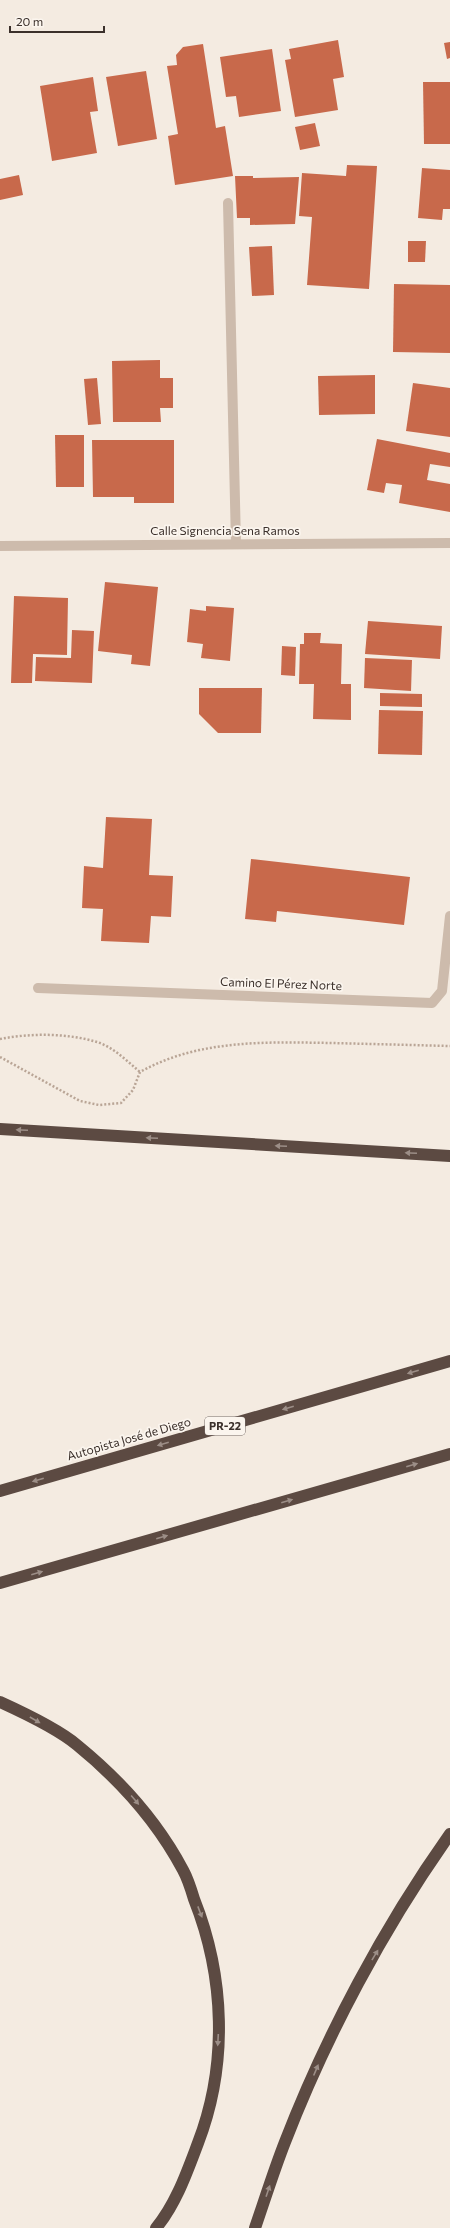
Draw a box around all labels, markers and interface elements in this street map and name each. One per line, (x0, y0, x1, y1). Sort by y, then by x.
scale bar (10, 8, 104, 34)
text: 20 m (16, 14, 43, 28)
street label: Calle Signencia Sena Ramos (150, 523, 300, 537)
street label: Camino El Pérez Norte (220, 974, 342, 992)
one-way arrow (16, 1127, 28, 1134)
one-way arrow (146, 1134, 158, 1141)
one-way arrow (275, 1142, 287, 1149)
one-way arrow (405, 1150, 417, 1157)
one-way arrow (406, 1369, 418, 1375)
one-way arrow (281, 1405, 293, 1411)
street label: Autopista José de Diego (65, 1414, 192, 1463)
road number: PR-22 (205, 1417, 245, 1435)
one-way arrow (156, 1441, 168, 1447)
one-way arrow (407, 1462, 419, 1468)
one-way arrow (32, 1477, 44, 1483)
one-way arrow (282, 1498, 294, 1504)
one-way arrow (157, 1534, 169, 1540)
one-way arrow (32, 1570, 44, 1576)
one-way arrow (29, 1716, 41, 1723)
one-way arrow (131, 1795, 140, 1806)
one-way arrow (197, 1907, 203, 1919)
one-way arrow (371, 1949, 378, 1961)
one-way arrow (215, 2034, 222, 2046)
one-way arrow (313, 2064, 319, 2076)
one-way arrow (265, 2185, 271, 2197)

